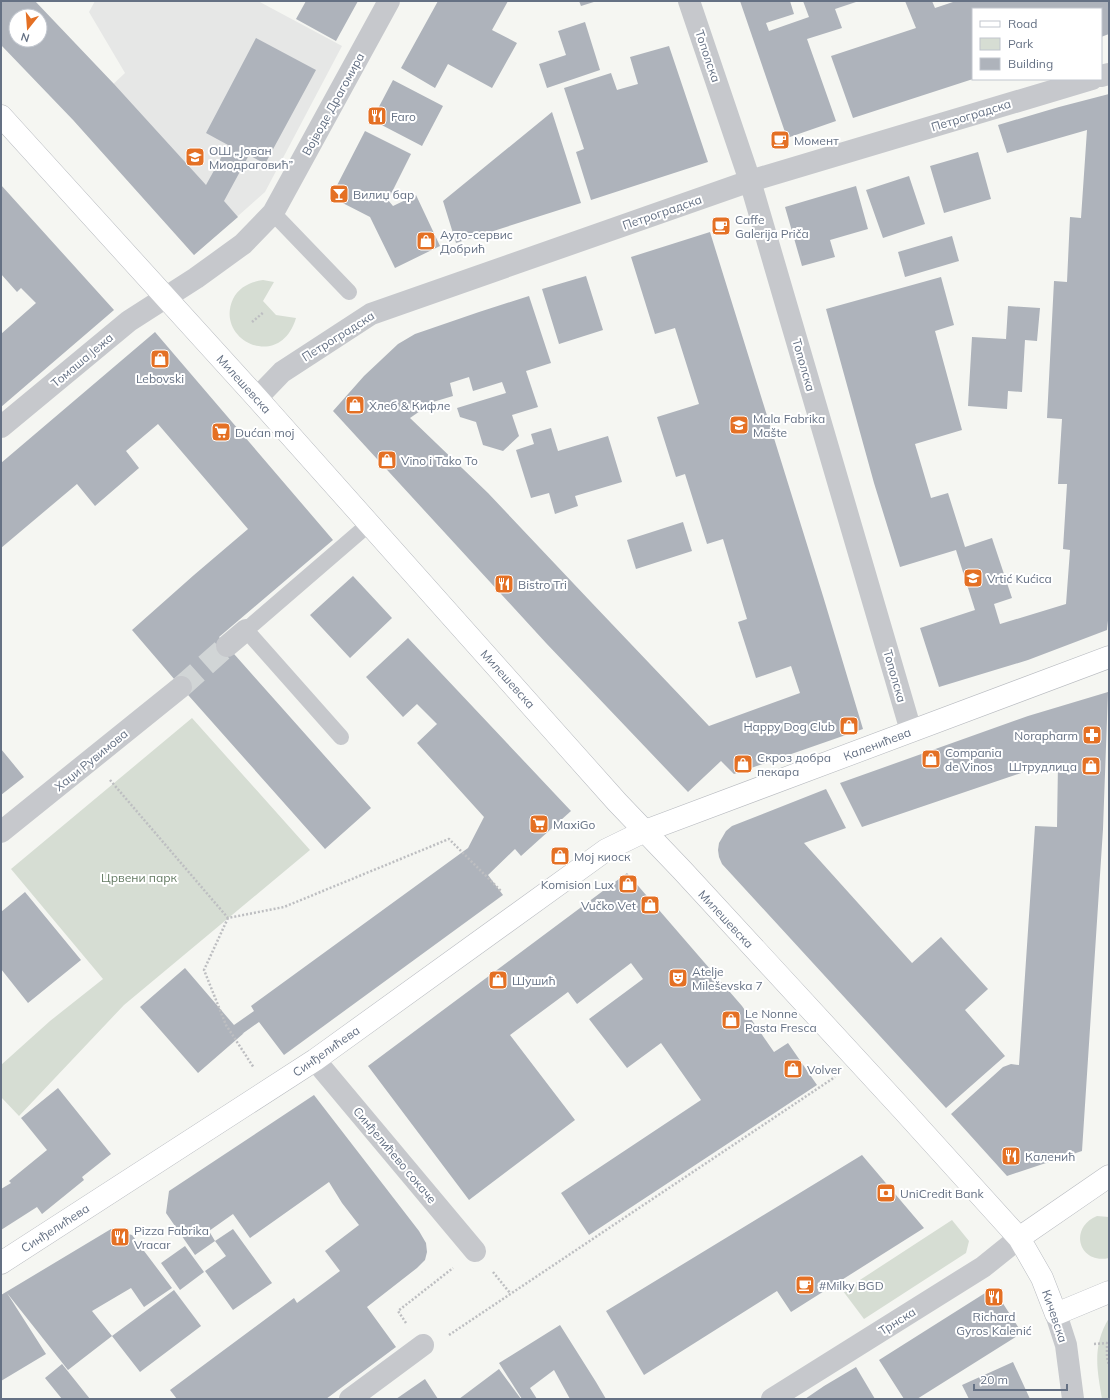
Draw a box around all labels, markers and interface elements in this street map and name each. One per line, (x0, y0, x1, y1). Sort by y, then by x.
north arrow (8, 8, 48, 48)
legend (972, 8, 1102, 80)
text: Road (1008, 16, 1037, 31)
street label: Тополска (692, 28, 724, 84)
text: N (19, 30, 31, 45)
text: Park (1008, 36, 1034, 51)
street label: Војводе Драгомира (298, 50, 368, 158)
text: Building (1008, 56, 1053, 71)
street label: Петроградска (929, 96, 1013, 134)
restaurant icon: Faro (366, 105, 388, 127)
place label: Faro (391, 109, 416, 124)
cafe icon: Момент (769, 129, 791, 151)
place label: Момент (794, 133, 839, 148)
place label: ОШ „Јован Миодраговић” (209, 143, 293, 172)
school or university icon: ОШ „Јован Миодраговић” (184, 146, 206, 168)
bar icon: Вилиџ бар (328, 183, 350, 205)
place label: Вилиџ бар (353, 187, 414, 202)
street label: Петроградска (620, 191, 704, 233)
place label: Caffe Galerija Priča (735, 212, 809, 241)
cafe icon: Caffe Galerija Priča (710, 215, 732, 237)
place label: Ауто-сервис Добрић (440, 227, 513, 256)
shop icon: Ауто-сервис Добрић (415, 230, 437, 252)
street label: Петроградска (299, 308, 377, 364)
street label: Томаша Јежа (48, 330, 116, 390)
street label: Тополска (789, 337, 819, 393)
shop icon: Lebovski (149, 348, 171, 370)
street label: Милешевска (214, 351, 274, 417)
place label: Lebovski (136, 371, 184, 386)
shop icon: Хлеб & Кифле (344, 394, 366, 416)
place label: Хлеб & Кифле (369, 398, 451, 413)
place label: Mala Fabrika Mašte (753, 411, 825, 440)
school or university icon: Mala Fabrika Mašte (728, 414, 750, 436)
supermarket icon: Dućan moj (210, 421, 232, 443)
place label: Dućan moj (235, 425, 295, 440)
shop icon: Vino i Tako To (376, 449, 398, 471)
place label: Vino i Tako To (401, 453, 478, 468)
school or university icon: Vrtić Kućica (962, 567, 984, 589)
place label: Vrtić Kućica (987, 571, 1052, 586)
restaurant icon: Bistro Tri (493, 573, 515, 595)
place label: Bistro Tri (518, 577, 567, 592)
street label: Милешевска (478, 646, 538, 712)
street label: Тополска (880, 648, 910, 704)
shop icon: Happy Dog Club (838, 715, 860, 737)
place label: Happy Dog Club (743, 719, 835, 734)
street label: Каленићева (841, 724, 913, 764)
pharmacy icon: Norapharm (1081, 724, 1103, 746)
street label: Хаџи Рувимова (51, 726, 131, 794)
place label: Norapharm (1014, 728, 1078, 743)
place label: Compania de Vinos (945, 745, 1002, 774)
shop icon: Compania de Vinos (920, 748, 942, 770)
place label: Скроз добра пекара (757, 750, 831, 779)
shop icon: Скроз добра пекара (732, 753, 754, 775)
shop icon: Штрудлица (1080, 755, 1102, 777)
place label: Штрудлица (1009, 759, 1077, 774)
supermarket icon: MaxiGo (528, 813, 550, 835)
place label: MaxiGo (553, 817, 596, 832)
shop icon: Мој киоск (549, 845, 571, 867)
place label: Мој киоск (574, 849, 631, 864)
park label: Црвени парк (101, 870, 178, 885)
shop icon: Komision Lux (617, 873, 639, 895)
place label: Komision Lux (541, 877, 615, 892)
street label: Милешевска (695, 887, 757, 951)
shop icon: Vučko Vet (639, 894, 661, 916)
place label: Vučko Vet (581, 898, 636, 913)
place label: Atelje Mileševska 7 (692, 964, 763, 993)
theatre icon: Atelje Mileševska 7 (667, 967, 689, 989)
shop icon: Шушић (487, 969, 509, 991)
place label: Шушић (512, 973, 556, 988)
place label: Le Nonne Pasta Fresca (745, 1006, 817, 1035)
shop icon: Le Nonne Pasta Fresca (720, 1009, 742, 1031)
street label: Синђелићева (290, 1022, 362, 1080)
shop icon: Volver (782, 1058, 804, 1080)
place label: Volver (807, 1062, 842, 1077)
street label: Синђелићево сокаче (350, 1104, 440, 1207)
restaurant icon: Каленић (1000, 1145, 1022, 1167)
place label: Каленић (1025, 1149, 1075, 1164)
bank icon: UniCredit Bank (875, 1182, 897, 1204)
place label: UniCredit Bank (900, 1186, 984, 1201)
street label: Синђелићева (18, 1200, 92, 1256)
place label: Pizza Fabrika Vracar (134, 1223, 209, 1252)
restaurant icon: Pizza Fabrika Vracar (109, 1226, 131, 1248)
cafe icon: #Milky BGD (794, 1274, 816, 1296)
place label: #Milky BGD (819, 1278, 884, 1293)
restaurant icon: Richard Gyros Kalenić (983, 1286, 1005, 1308)
street label: Кичевска (1039, 1288, 1071, 1344)
street label: Трнска (876, 1304, 918, 1338)
place label: Richard Gyros Kalenić (956, 1309, 1032, 1338)
scale bar (974, 1366, 1067, 1392)
text: 20 m (980, 1372, 1008, 1387)

